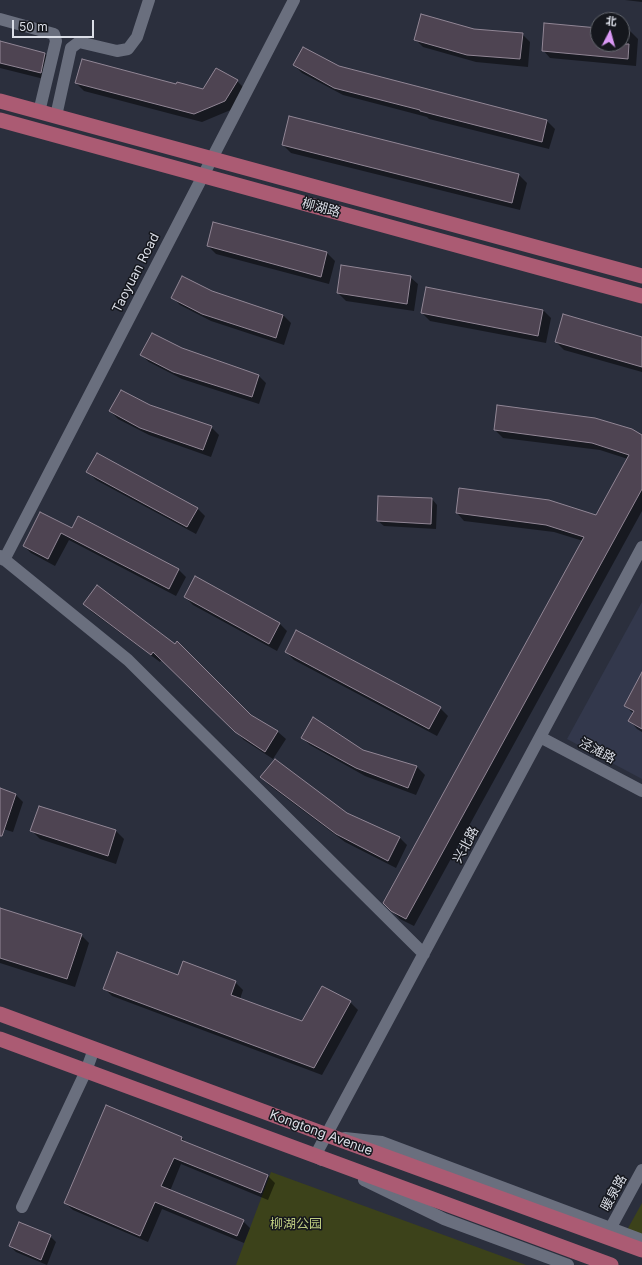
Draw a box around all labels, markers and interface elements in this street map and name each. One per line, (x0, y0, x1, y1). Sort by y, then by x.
scale bar (14, 12, 96, 38)
north arrow (590, 12, 630, 52)
text: 北 (605, 14, 617, 29)
text: 50 m (19, 19, 48, 34)
street label: 柳湖路 (300, 195, 342, 221)
street label: Taoyuan Road (109, 231, 163, 315)
street label: 泾滩路 (576, 735, 618, 767)
street label: 兴北路 (450, 824, 482, 866)
street label: Kongtong Avenue (267, 1107, 375, 1159)
street label: 暖泉路 (598, 1172, 630, 1214)
park label: 柳湖公园 (270, 1216, 322, 1232)

